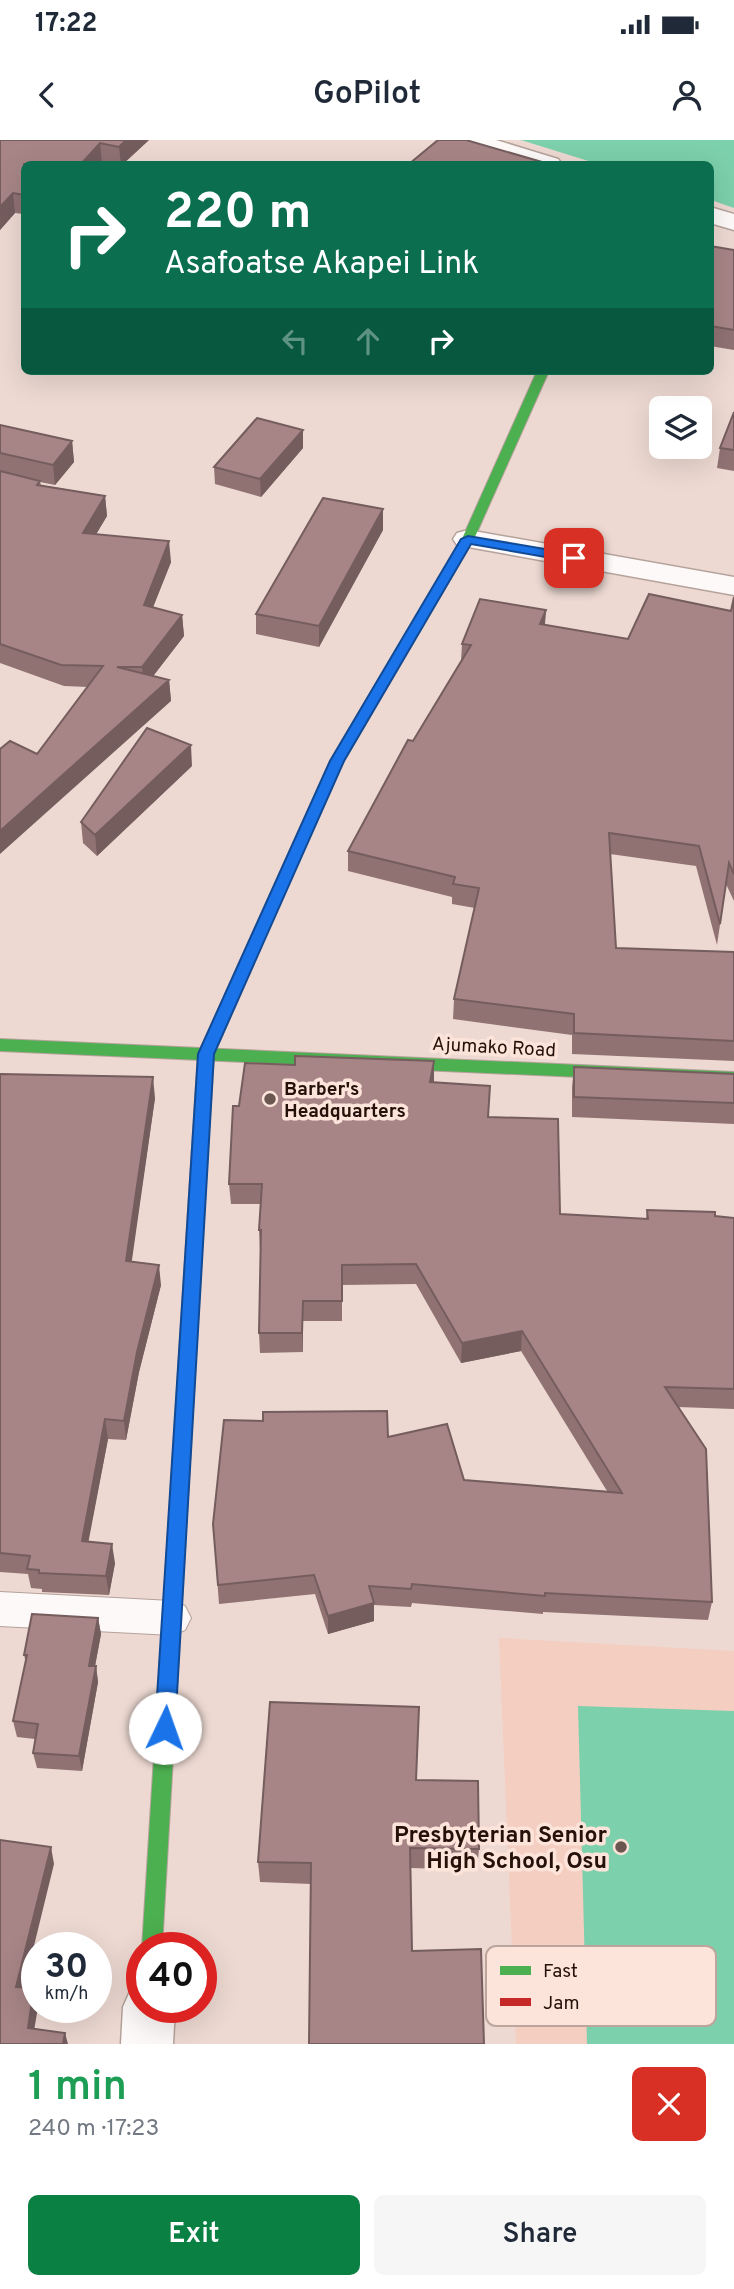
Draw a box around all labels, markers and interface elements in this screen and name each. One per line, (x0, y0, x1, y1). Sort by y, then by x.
text: 17:22 (35, 8, 97, 41)
text: GoPilot (313, 75, 421, 115)
icon: back (28, 76, 66, 114)
icon: person (668, 76, 706, 114)
text: 220 m (164, 184, 311, 246)
icon: right (49, 189, 140, 280)
text: Asafoatse Akapei Link (164, 245, 479, 285)
icon: left (276, 322, 314, 360)
icon: ahead (349, 322, 387, 360)
icon: right (422, 322, 460, 360)
map controls (649, 396, 712, 459)
button: layers (649, 396, 712, 459)
pin (544, 528, 604, 588)
icon: arrive (555, 539, 593, 577)
street label: Ajumako Road (431, 1033, 557, 1063)
place label: Barber's Headquarters (284, 1078, 406, 1124)
marker: Barber's Headquarters (262, 1091, 278, 1107)
position arrow (128, 1691, 202, 1765)
place label: Presbyterian Senior High School, Osu (394, 1822, 607, 1877)
marker: Presbyterian Senior High School, Osu (613, 1839, 629, 1855)
speed limit sign: 40 (126, 1932, 217, 2023)
text: 30 (45, 1946, 88, 1990)
legend (486, 1946, 716, 2026)
text: Fast (543, 1960, 578, 1984)
text: km/h (45, 1983, 88, 2006)
text: Jam (543, 1992, 580, 2016)
text: 1 min (28, 2062, 127, 2115)
button: close (632, 2067, 706, 2141)
text: 240 m · 17:23 (28, 2115, 159, 2144)
button: Exit (28, 2195, 360, 2275)
button: Share (374, 2195, 706, 2275)

